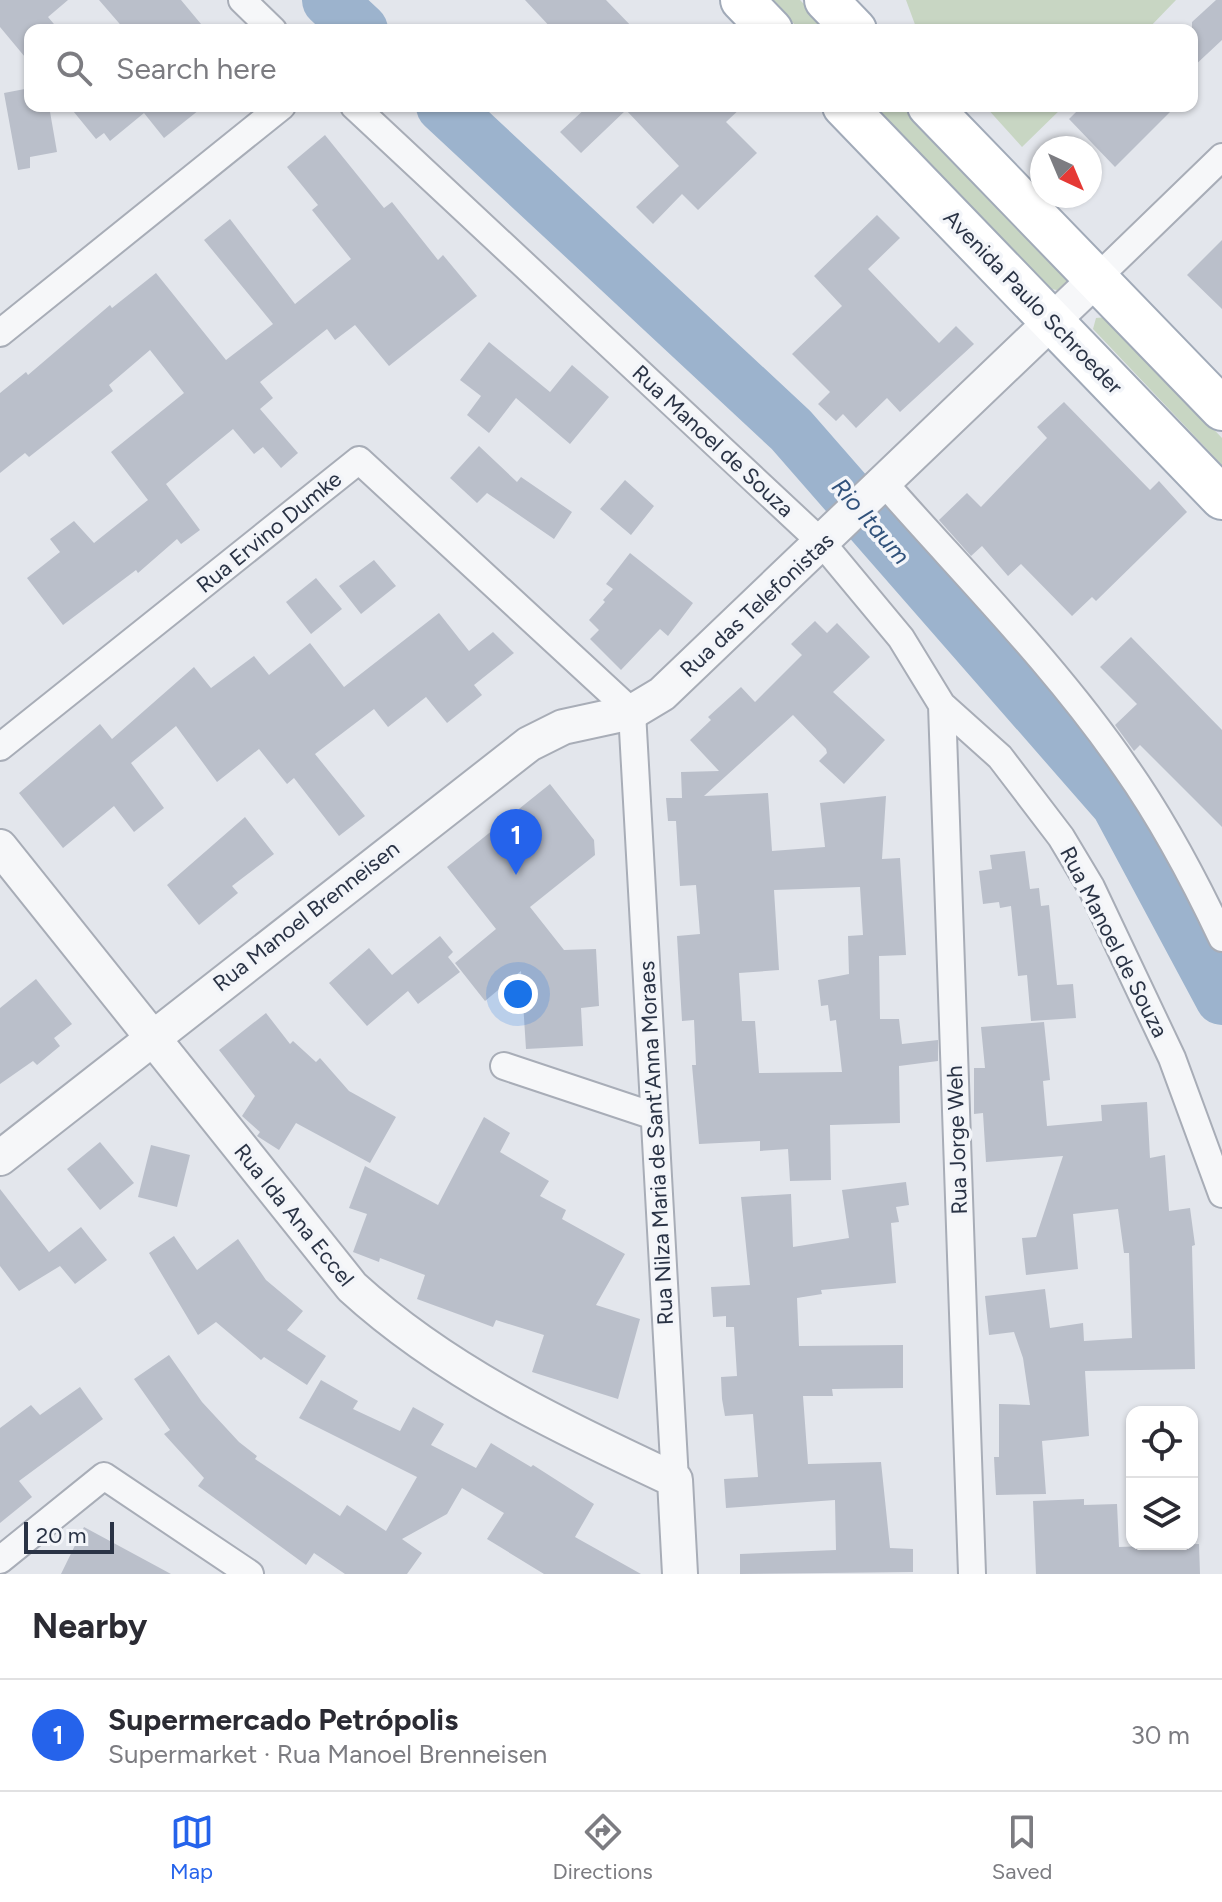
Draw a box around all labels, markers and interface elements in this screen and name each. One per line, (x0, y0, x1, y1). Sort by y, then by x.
search box (24, 24, 1198, 112)
icon: search (52, 46, 96, 90)
text: Search here (116, 50, 276, 87)
north arrow (1030, 136, 1102, 208)
street label: Avenida Paulo Schroeder (938, 204, 1129, 400)
street label: Rua Manoel de Souza (627, 359, 799, 523)
street label: Rua Ervino Dumke (191, 465, 347, 599)
water label: Rio Itaum (826, 472, 916, 570)
street label: Rua das Telefonistas (675, 527, 839, 683)
pin: 1 (490, 809, 542, 875)
street label: Rua Manoel Brenneisen (207, 835, 405, 997)
street label: Rua Manoel de Souza (1054, 842, 1174, 1042)
street label: Rua Nilza Maria de Sant'Anna Moraes (633, 960, 679, 1326)
your location (498, 974, 538, 1014)
street label: Rua Jorge Weh (941, 1065, 973, 1215)
street label: Rua Ida Ana Eccel (228, 1138, 360, 1292)
map controls (1126, 1406, 1198, 1550)
button: locate (1126, 1406, 1198, 1478)
button: layers (1126, 1478, 1198, 1550)
scale bar (24, 1518, 114, 1554)
text: 20 m (36, 1522, 87, 1549)
text: Nearby (32, 1606, 147, 1647)
text: Supermercado Petrópolis (108, 1701, 458, 1738)
text: 1 (53, 1719, 63, 1751)
text: 30 m (1131, 1719, 1190, 1751)
text: Supermarket · Rua Manoel Brenneisen (108, 1738, 547, 1770)
tab: Map (170, 1810, 214, 1885)
tab: Directions (553, 1810, 653, 1885)
tab: Saved (992, 1810, 1052, 1885)

